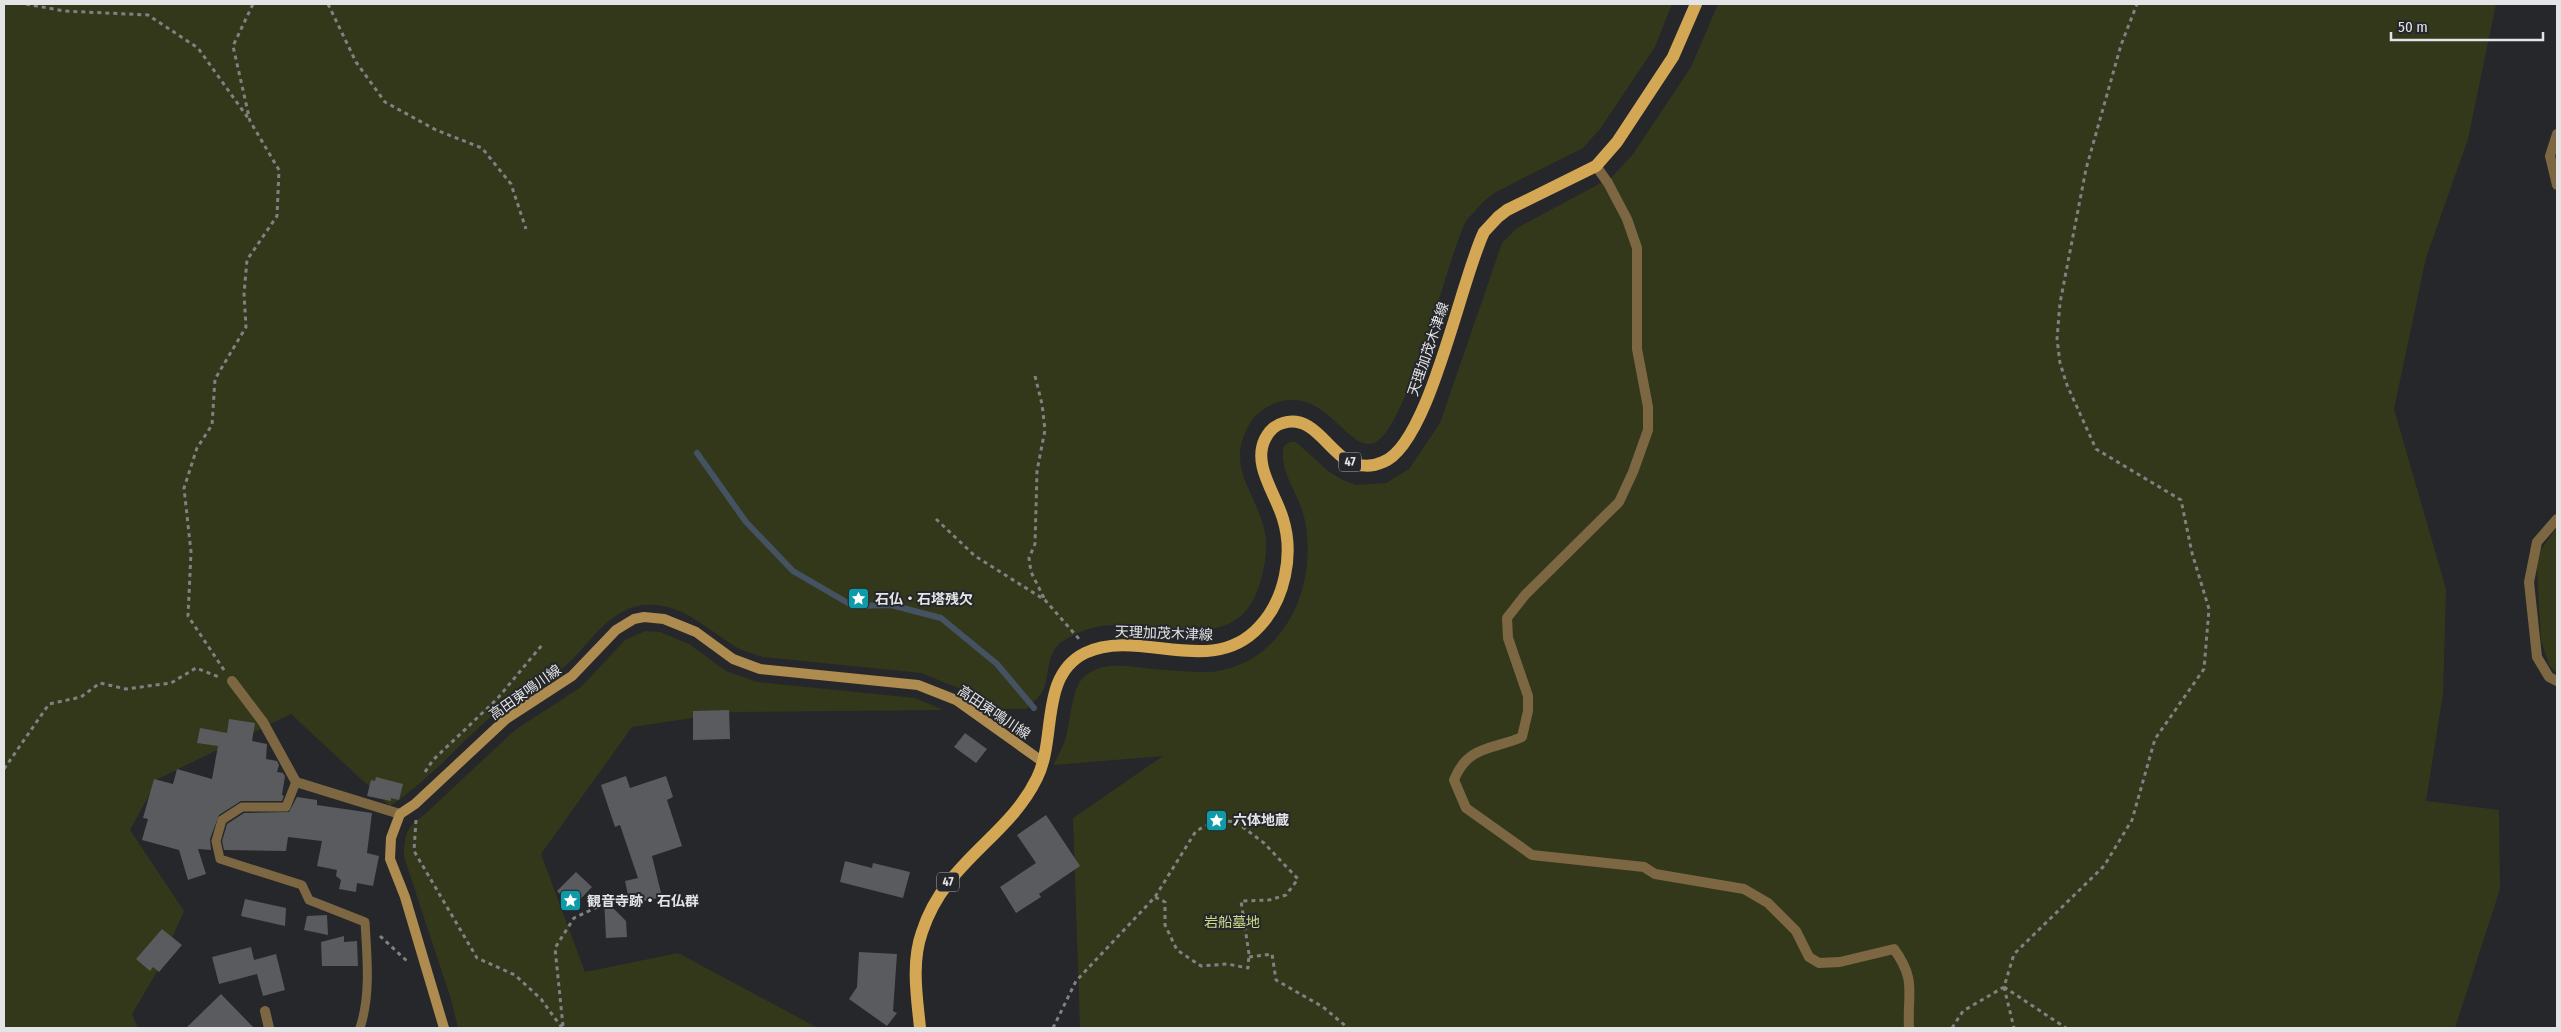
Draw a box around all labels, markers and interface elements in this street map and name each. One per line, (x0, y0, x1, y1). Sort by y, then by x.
scale bar (2391, 10, 2544, 42)
text: 50 m (2398, 18, 2428, 36)
street label: 天理加茂木津線 (1404, 300, 1452, 398)
road number: 47 (1339, 452, 1361, 472)
place icon: 石仏・石塔残欠 (847, 587, 871, 611)
place label: 石仏・石塔残欠 (875, 591, 973, 608)
street label: 天理加茂木津線 (1115, 623, 1213, 644)
street label: 高田東鳴川線 (486, 661, 565, 723)
street label: 高田東鳴川線 (954, 682, 1033, 743)
place icon: 六体地蔵 (1205, 808, 1229, 832)
place label: 六体地蔵 (1233, 812, 1289, 829)
road number: 47 (937, 872, 959, 892)
place icon: 観音寺跡・石仏群 (559, 889, 583, 913)
place label: 観音寺跡・石仏群 (587, 893, 699, 910)
park label: 岩船墓地 (1204, 914, 1260, 931)

